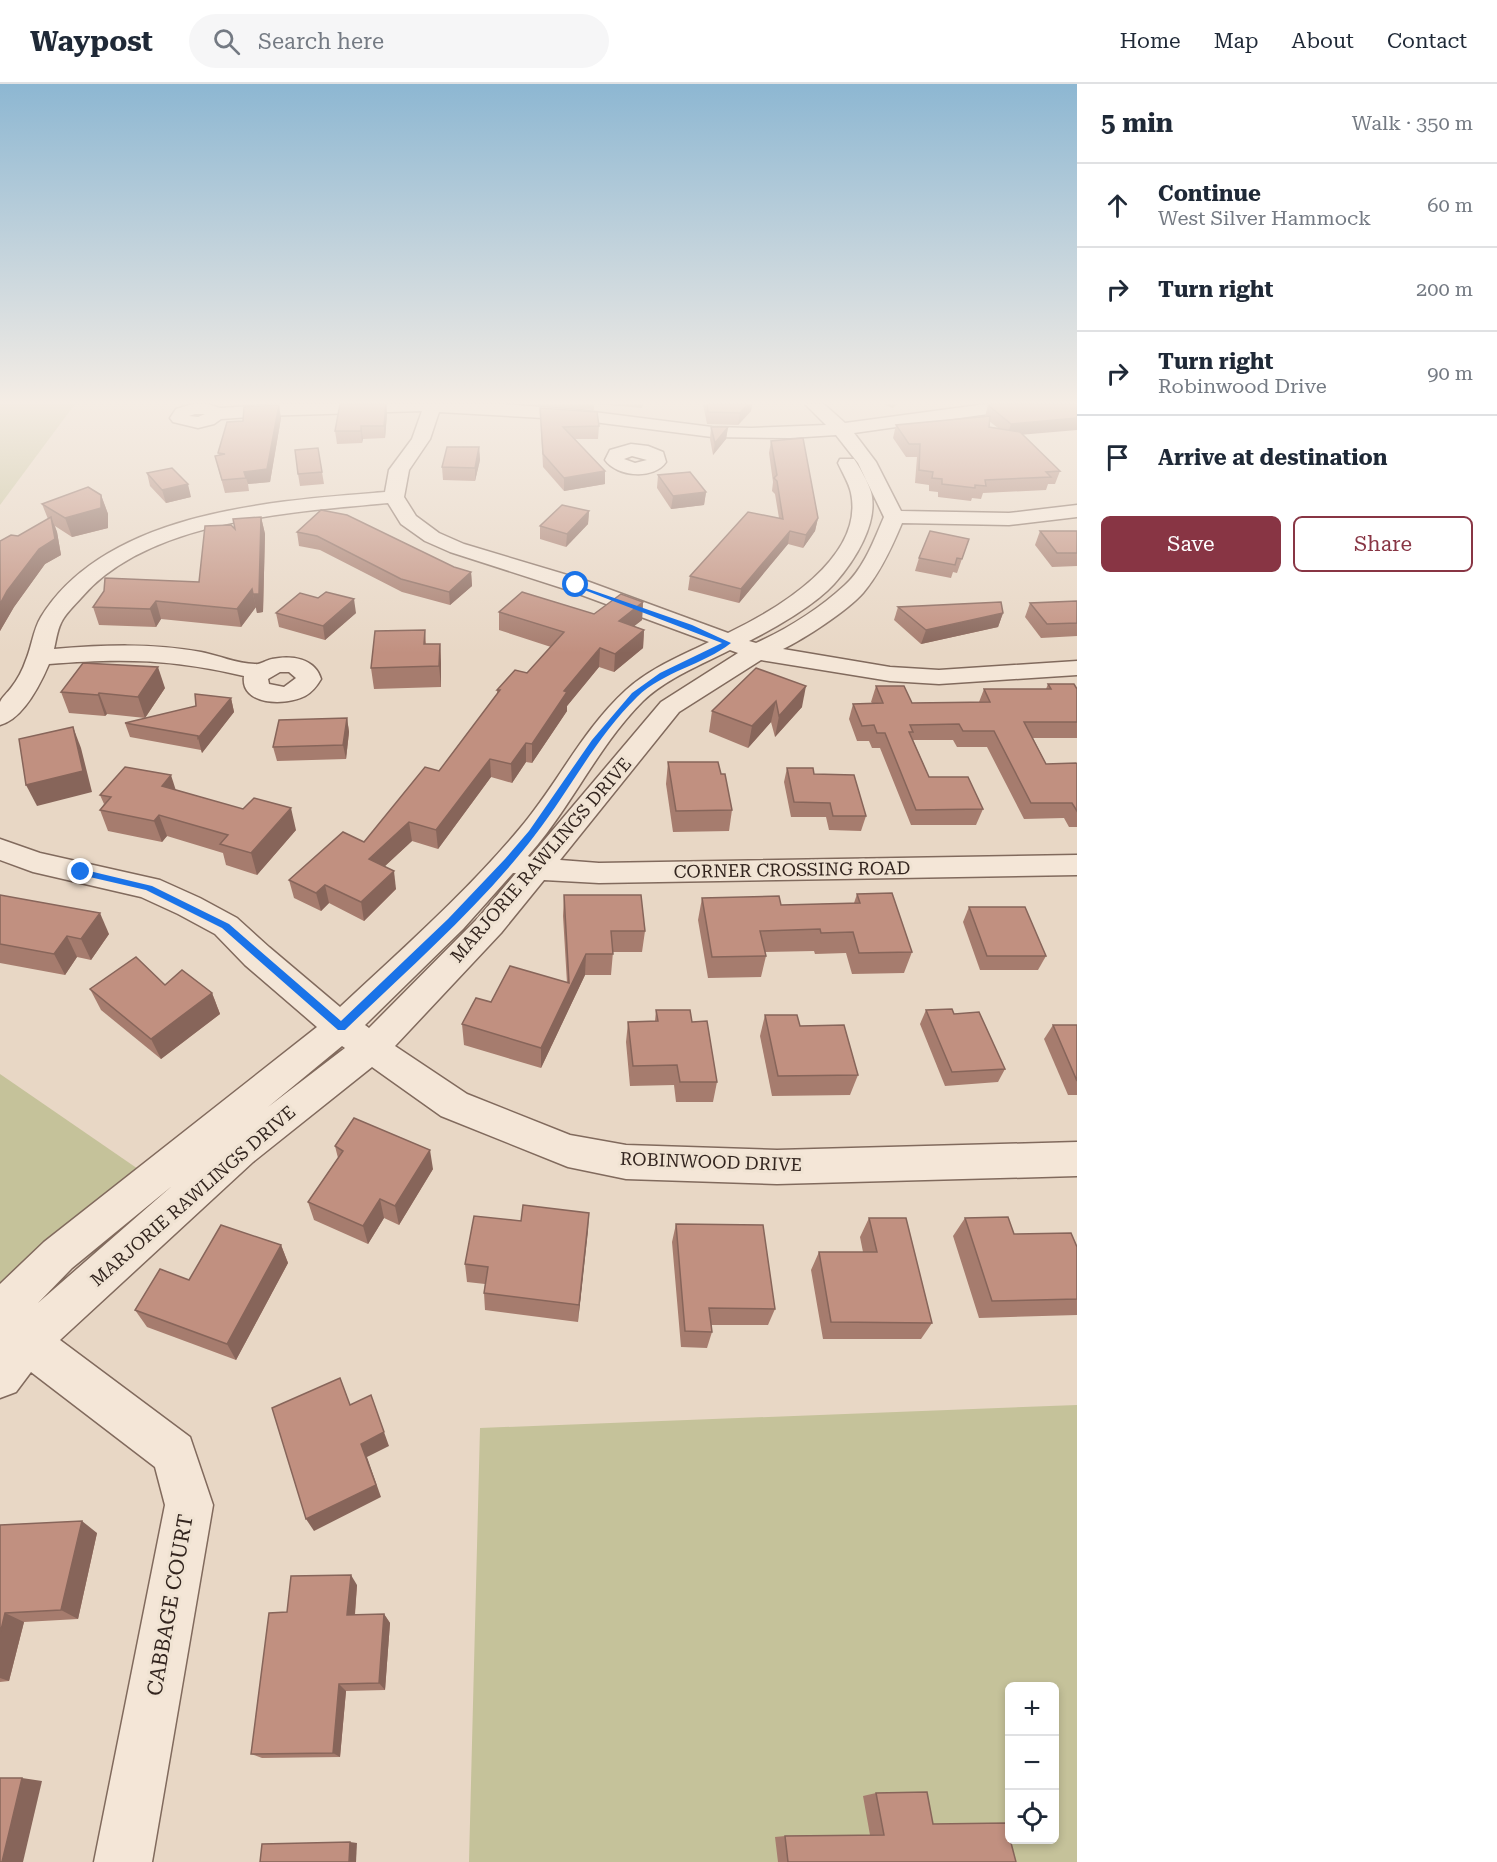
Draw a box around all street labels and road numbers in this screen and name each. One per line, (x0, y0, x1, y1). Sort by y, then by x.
street label: MARJORIE RAWLINGS DRIVE (446, 753, 635, 966)
street label: CORNER CROSSING ROAD (673, 857, 911, 882)
street label: MARJORIE RAWLINGS DRIVE (86, 1101, 299, 1290)
street label: ROBINWOOD DRIVE (620, 1148, 802, 1175)
street label: CABBAGE COURT (142, 1512, 198, 1698)

